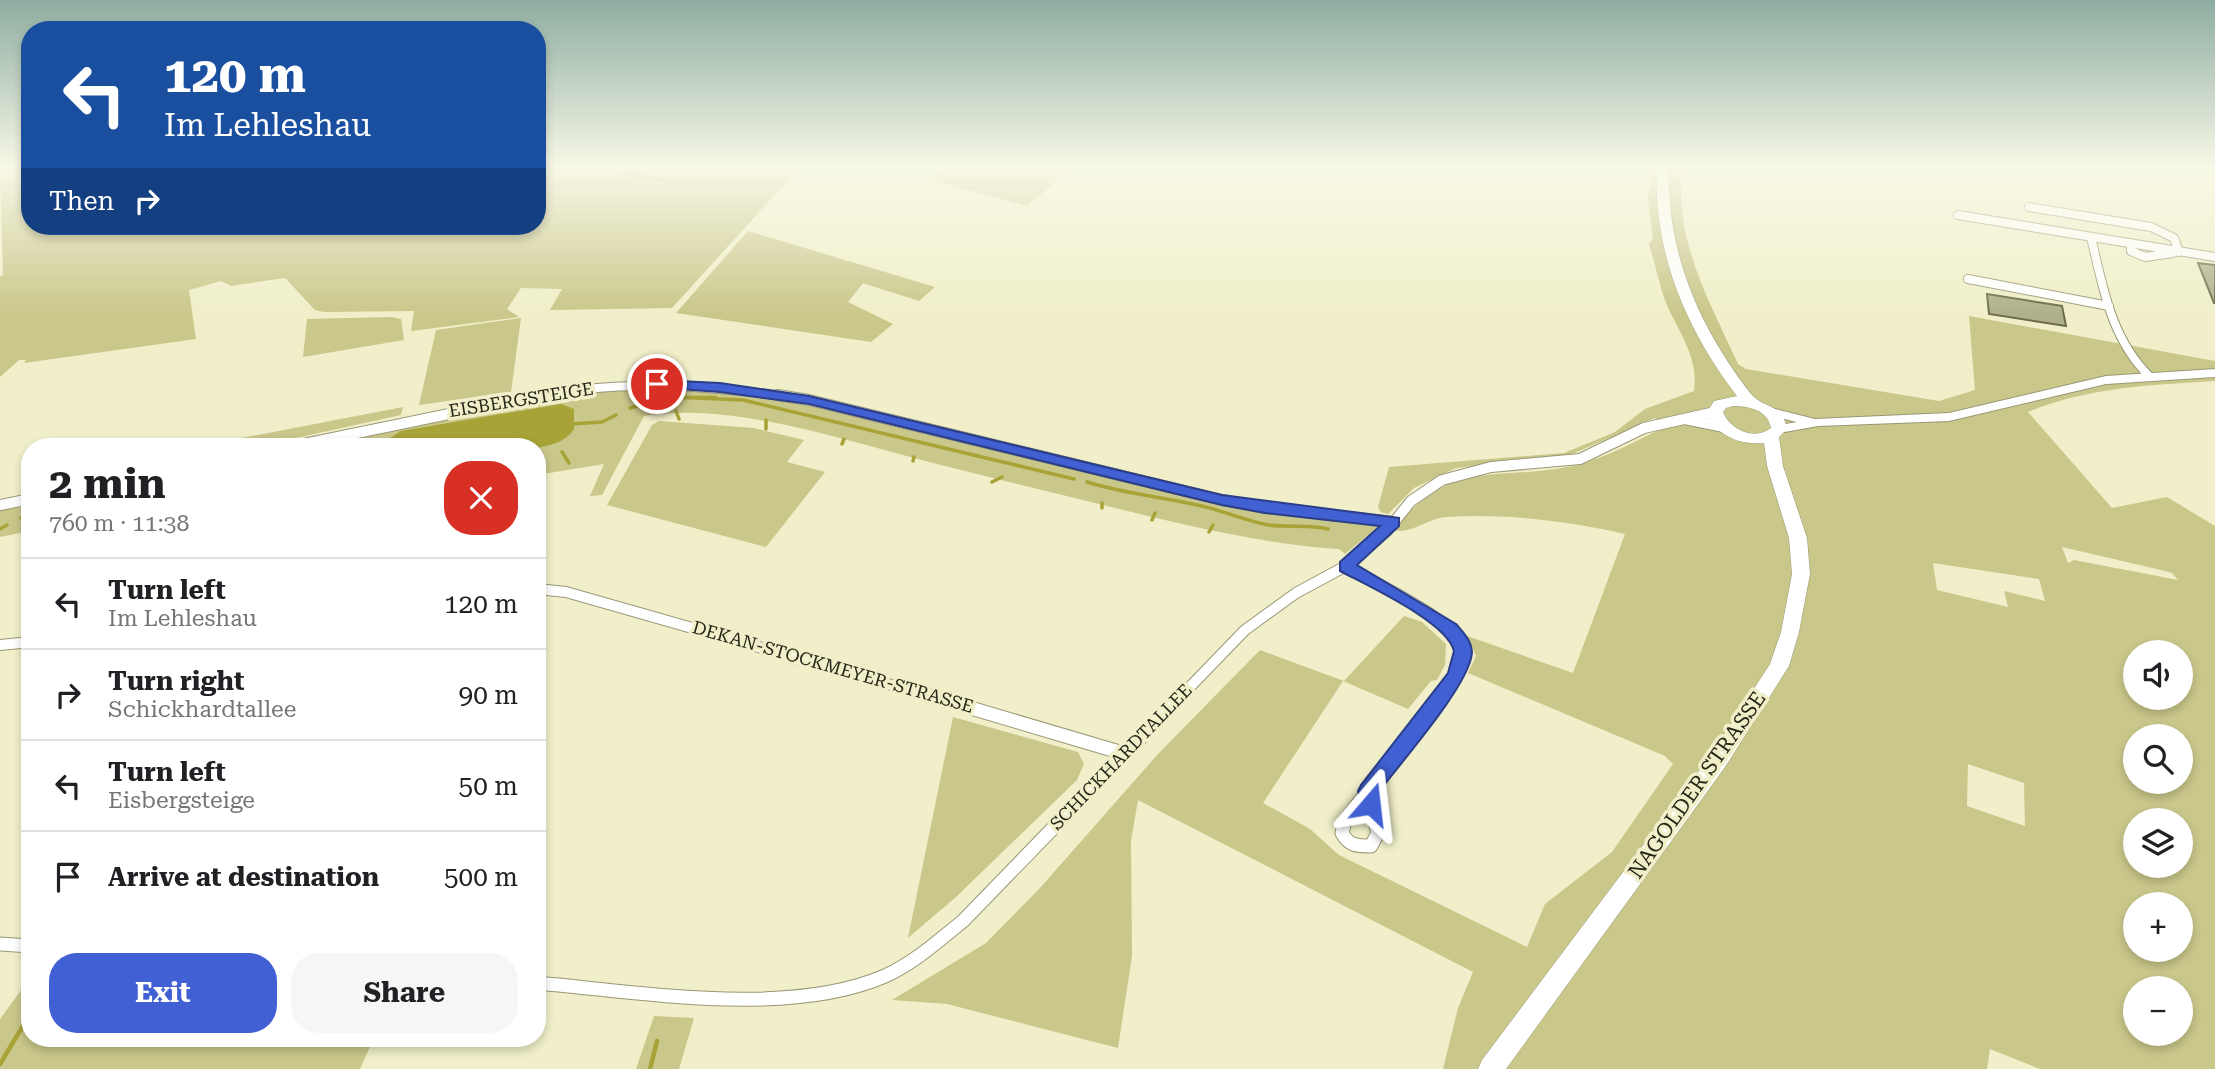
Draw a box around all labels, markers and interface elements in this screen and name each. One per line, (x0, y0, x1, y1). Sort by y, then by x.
text: 120 m (164, 47, 306, 104)
icon: left (49, 49, 140, 140)
text: Im Lehleshau (164, 106, 371, 144)
icon: right (128, 182, 166, 220)
text: Then (49, 186, 114, 216)
pin (627, 354, 687, 414)
icon: arrive (638, 365, 676, 403)
street label: EISBERGSTEIGE (447, 378, 595, 421)
text: 2 min (49, 459, 166, 508)
button: close (444, 461, 518, 535)
text: 760 m · 11:38 (49, 510, 189, 537)
text: Turn left (108, 575, 226, 605)
icon: left (49, 585, 87, 623)
text: 120 m (444, 589, 518, 619)
text: Im Lehleshau (108, 605, 257, 632)
street label: DEKAN-STOCKMEYER-STRASSE (690, 616, 976, 717)
map controls (2123, 640, 2193, 1046)
button: sound (2123, 640, 2193, 710)
text: Turn right (108, 666, 244, 696)
icon: right (49, 676, 87, 714)
street label: SCHICKHARDTALLEE (1045, 679, 1196, 834)
text: 90 m (459, 680, 518, 710)
street label: NAGOLDER STRASSE (1623, 687, 1771, 883)
text: Schickhardtallee (108, 696, 296, 723)
button: search (2123, 724, 2193, 794)
text: Turn left (108, 757, 226, 787)
icon: left (49, 767, 87, 805)
position arrow (1334, 767, 1408, 841)
text: 50 m (459, 771, 518, 801)
text: Eisbergsteige (108, 787, 255, 814)
button: layers (2123, 808, 2193, 878)
icon: arrive (49, 858, 87, 896)
text: Arrive at destination (108, 862, 379, 892)
text: 500 m (444, 862, 518, 892)
button: + (2123, 892, 2193, 962)
button: Exit (49, 953, 277, 1033)
button: Share (291, 953, 518, 1033)
button: − (2123, 976, 2193, 1046)

